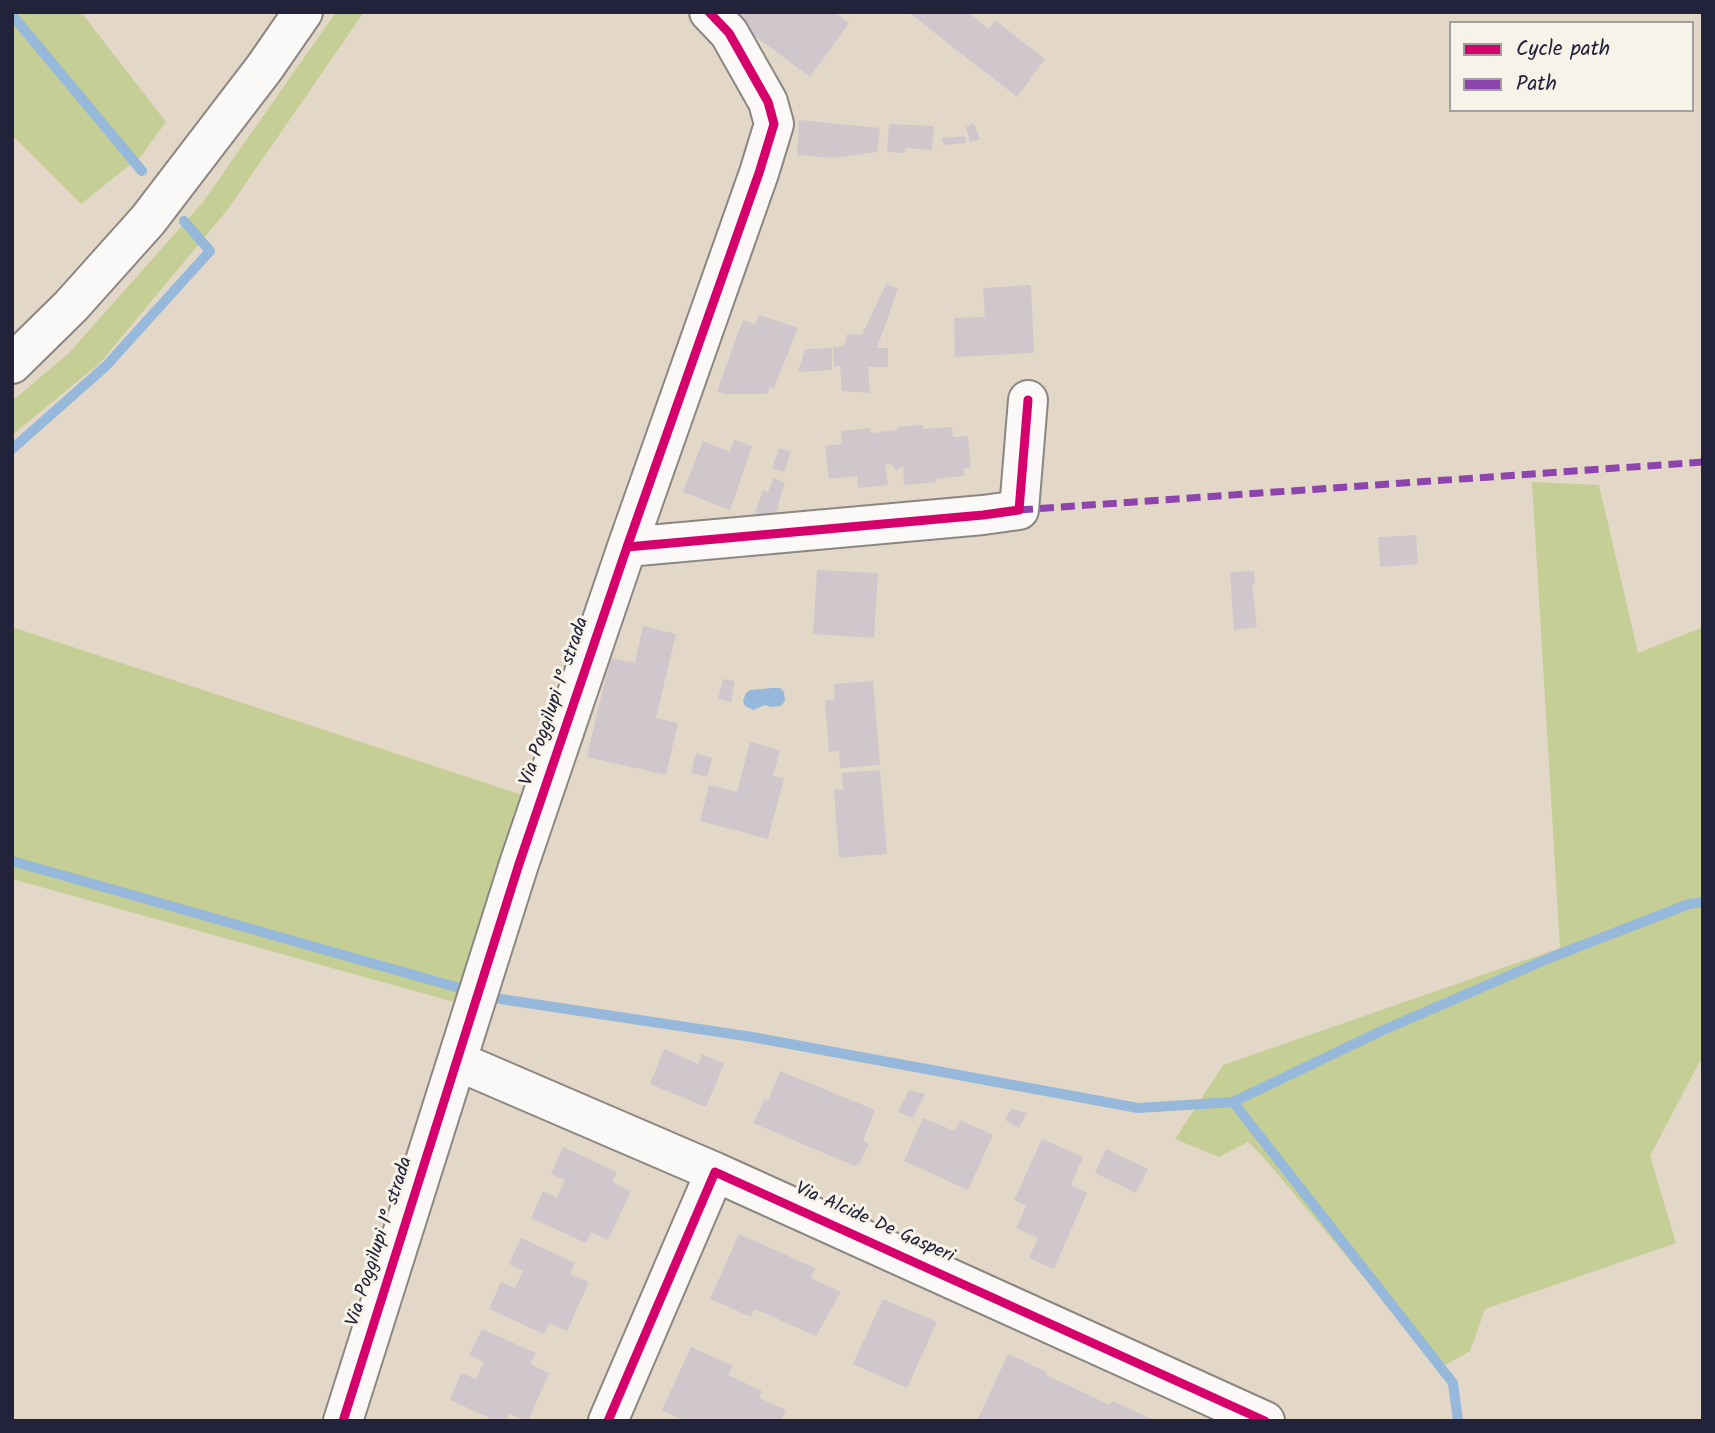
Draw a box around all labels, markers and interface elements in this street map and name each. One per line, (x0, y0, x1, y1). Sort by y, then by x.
legend (1449, 21, 1694, 112)
text: Cycle path (1516, 33, 1610, 66)
text: Path (1516, 68, 1557, 101)
street label: Via Poggilupi 1° strada (516, 615, 596, 789)
street label: Via Poggilupi 1° strada (343, 1154, 419, 1330)
street label: Via Alcide De Gasperi (791, 1179, 957, 1269)

